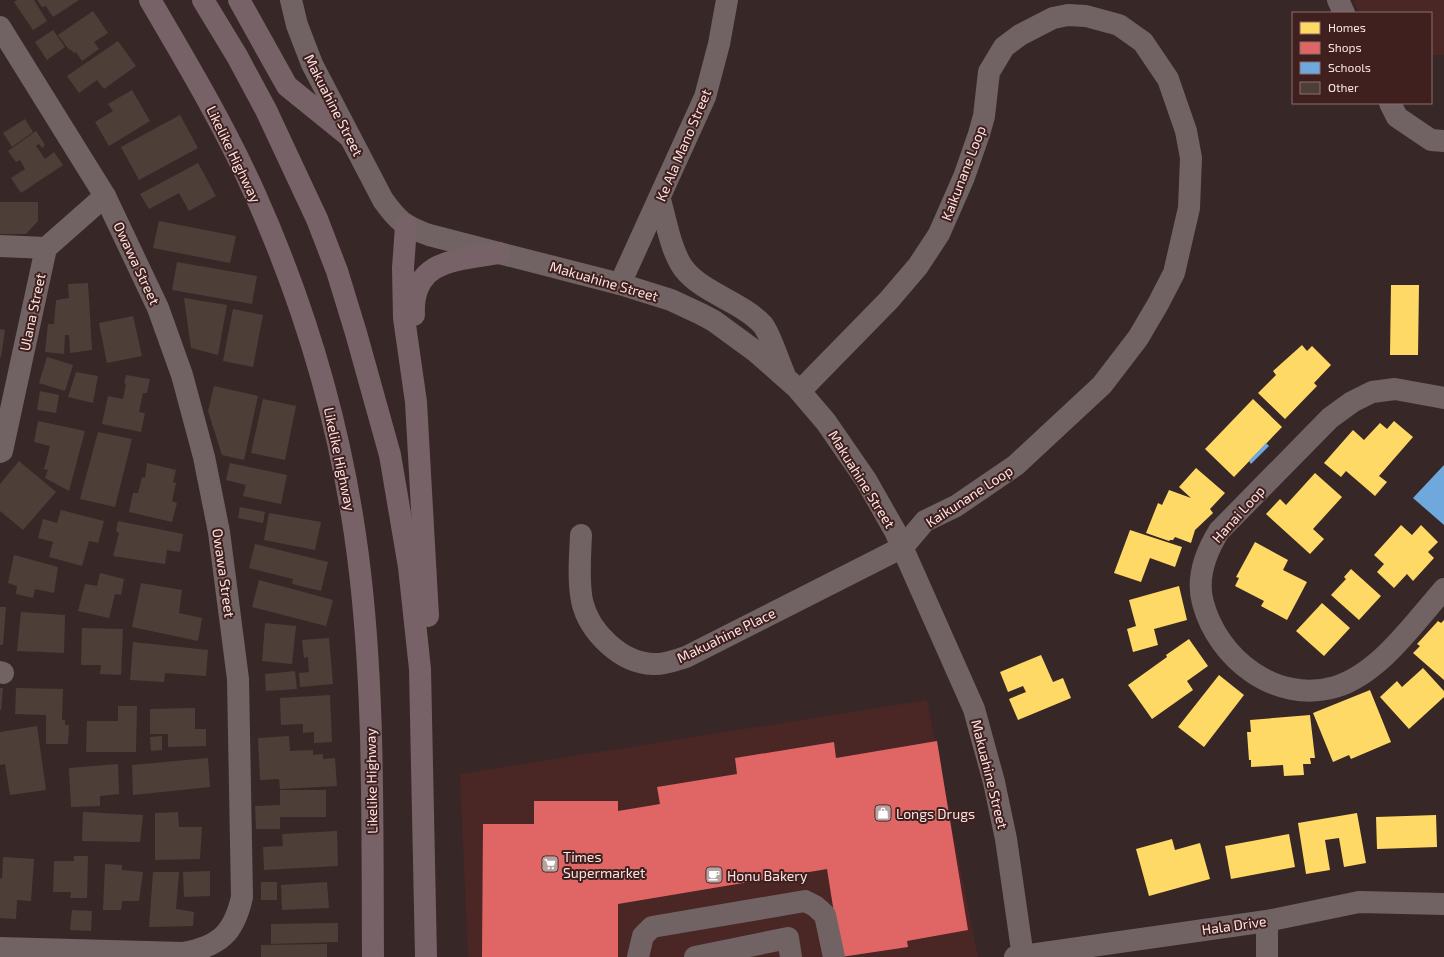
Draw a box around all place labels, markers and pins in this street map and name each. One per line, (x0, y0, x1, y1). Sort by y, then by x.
shop icon: Longs Drugs (873, 803, 893, 823)
place label: Longs Drugs (896, 805, 975, 822)
place label: Times Supermarket (563, 848, 645, 881)
supermarket icon: Times Supermarket (540, 854, 560, 874)
cafe icon: Honu Bakery (704, 865, 724, 885)
place label: Honu Bakery (727, 867, 808, 884)

